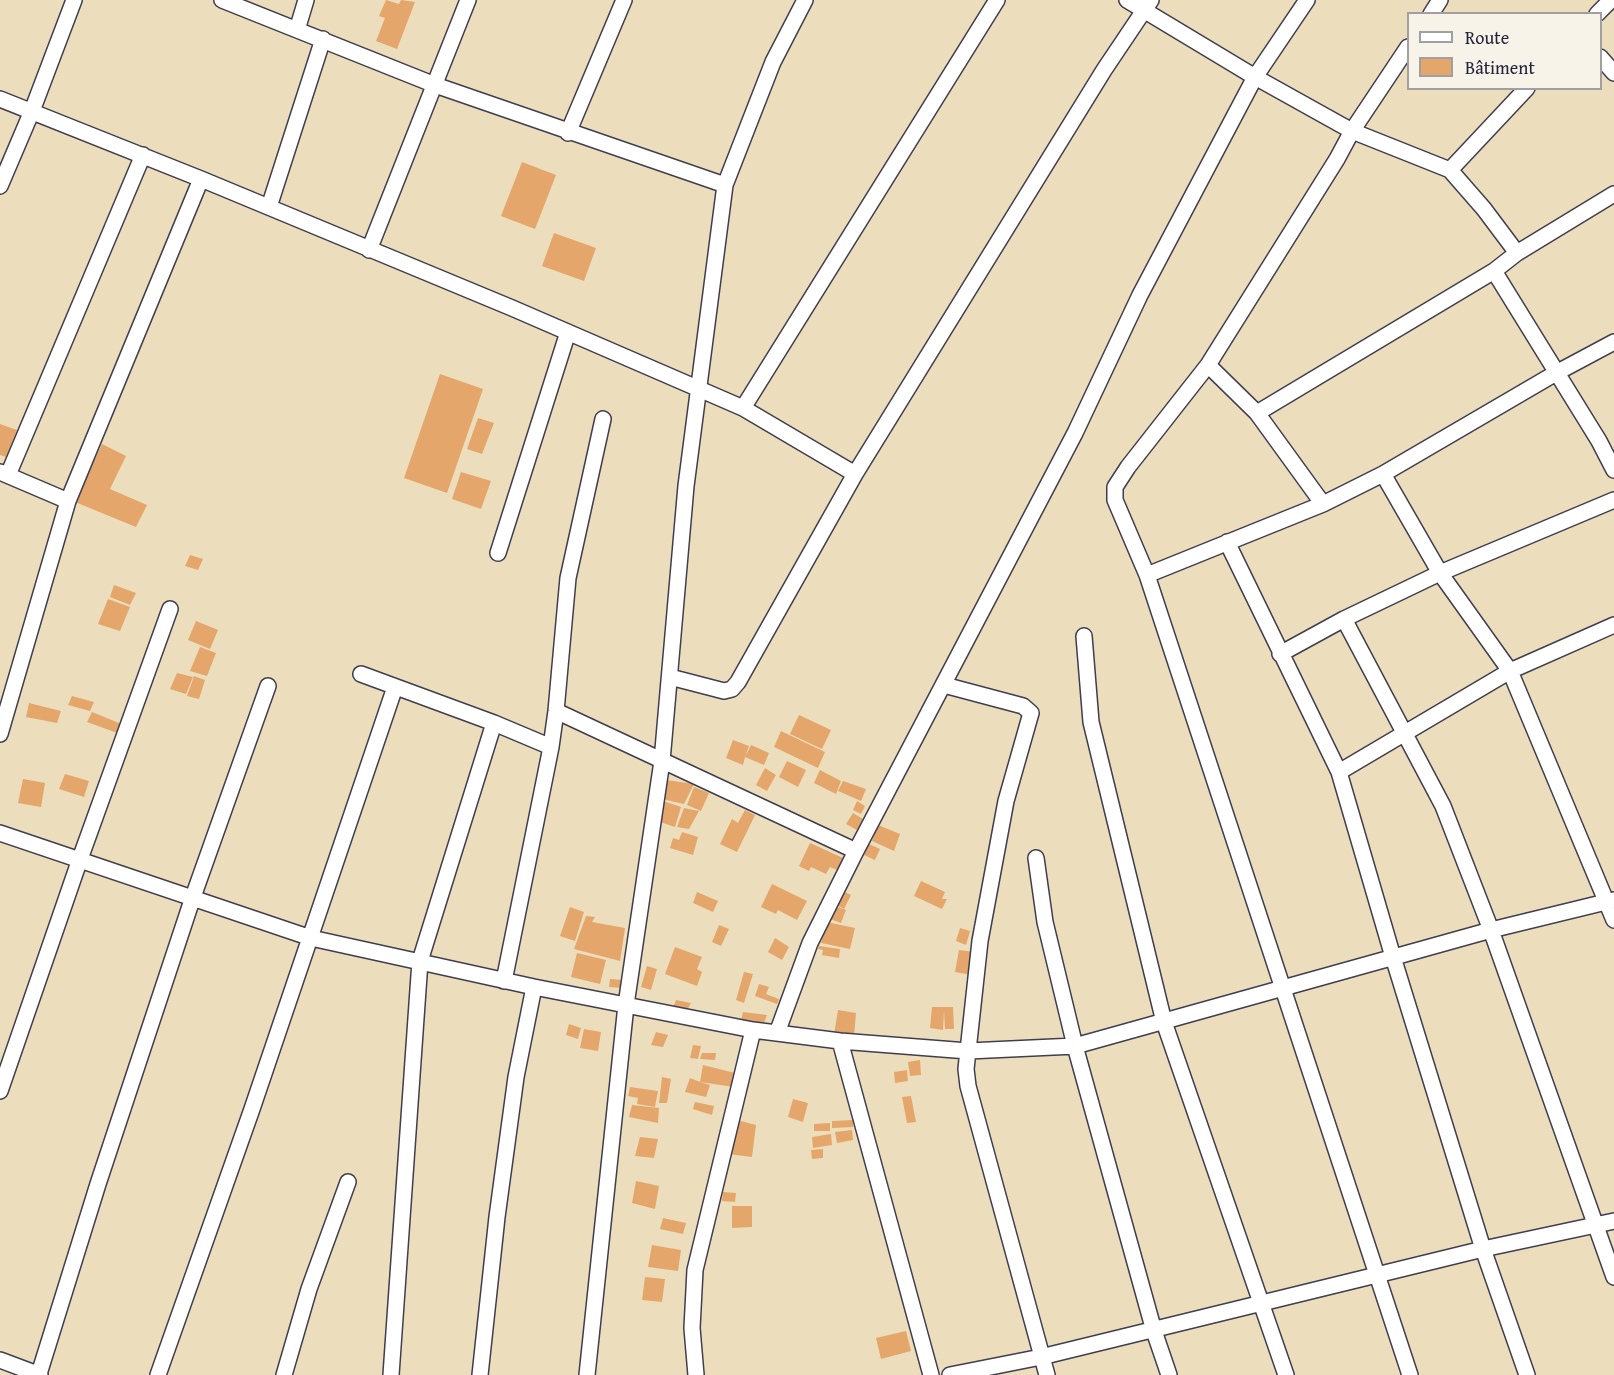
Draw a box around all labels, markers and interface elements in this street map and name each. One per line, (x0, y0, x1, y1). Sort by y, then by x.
legend (1407, 12, 1602, 90)
text: Route (1465, 24, 1509, 51)
text: Bâtiment (1465, 54, 1535, 81)

